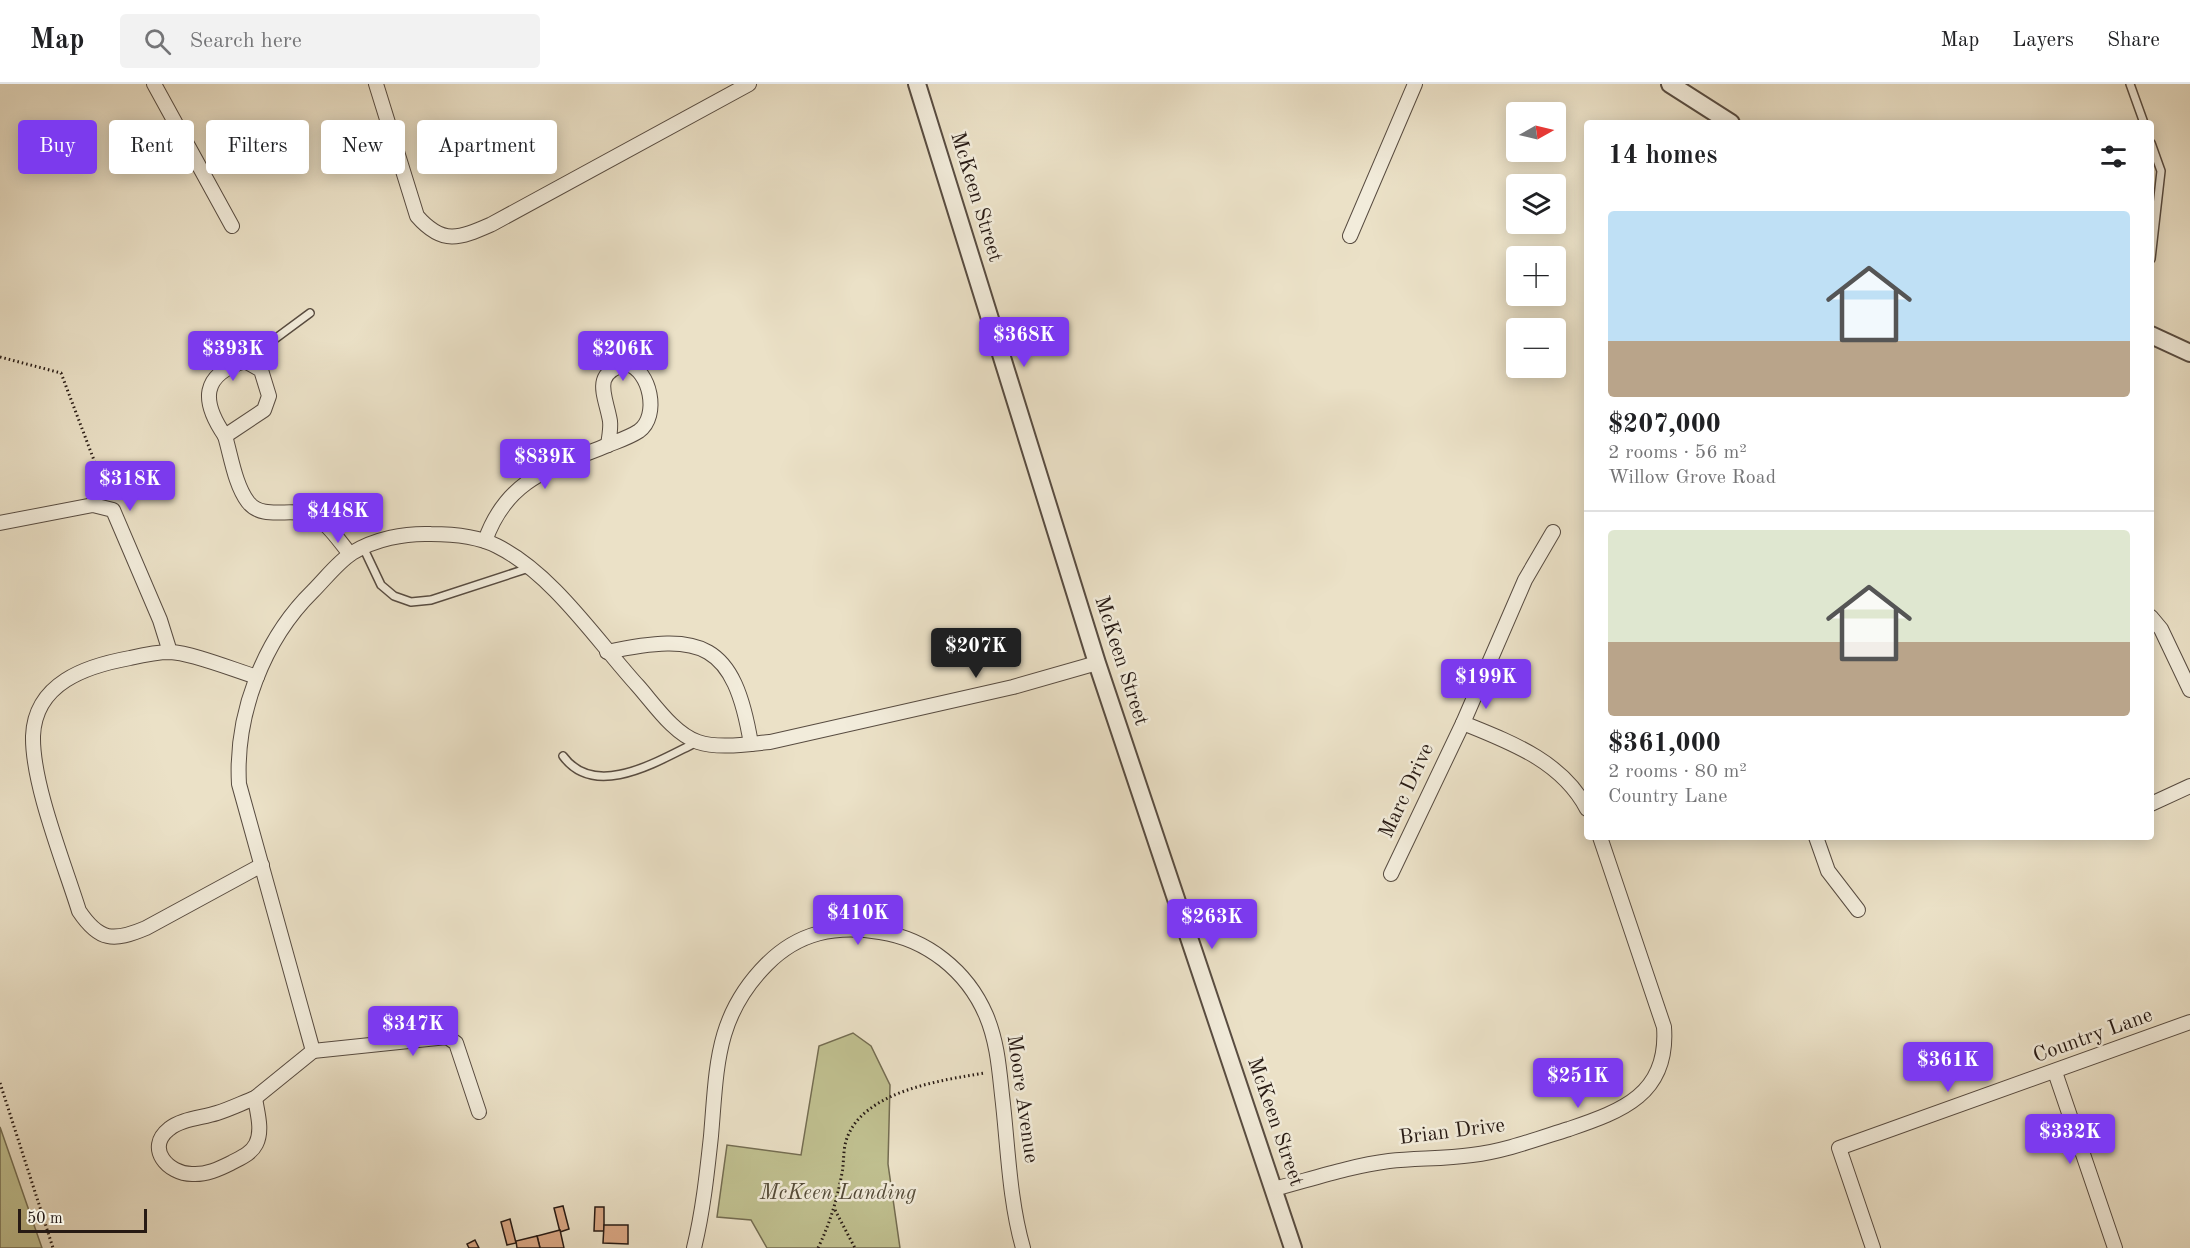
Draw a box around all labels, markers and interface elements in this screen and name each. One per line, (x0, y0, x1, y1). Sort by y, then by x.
search box (120, 14, 540, 68)
icon: search (141, 25, 174, 58)
text: Map (30, 27, 84, 55)
text: Search here (189, 30, 302, 52)
text: Map (1940, 30, 1979, 51)
text: Layers (2012, 30, 2074, 51)
text: Share (2107, 30, 2160, 51)
north arrow (1506, 102, 1566, 162)
map controls (1506, 102, 1566, 378)
chip: Buy (18, 120, 97, 174)
chip: Rent (109, 120, 194, 174)
chip: Filters (206, 120, 309, 174)
chip: New (321, 120, 405, 174)
chip: Apartment (417, 120, 557, 174)
street label: McKeen Street (946, 129, 1006, 265)
icon: filters (2097, 140, 2130, 173)
text: 14 homes (1608, 143, 1717, 169)
button: layers (1506, 174, 1566, 234)
button: + (1506, 246, 1566, 306)
icon: home (1815, 250, 1923, 358)
pin: $368K (982, 317, 1066, 368)
button: − (1506, 318, 1566, 378)
text: $368K (993, 326, 1055, 346)
pin: $393K (191, 331, 275, 382)
pin: $206K (581, 331, 665, 382)
text: $393K (202, 340, 264, 360)
text: $206K (592, 340, 654, 360)
text: $207,000 (1608, 412, 1721, 438)
pin: $839K (503, 439, 587, 490)
text: 2 rooms · 56 m² (1608, 443, 1747, 463)
text: $839K (514, 448, 576, 468)
pin: $318K (88, 461, 172, 512)
text: Willow Grove Road (1608, 468, 1776, 488)
text: $318K (99, 470, 161, 490)
pin: $448K (296, 493, 380, 544)
text: $448K (307, 502, 369, 522)
icon: home (1815, 569, 1923, 677)
street label: McKeen Street (1090, 594, 1152, 728)
pin: $207K (934, 628, 1018, 679)
text: $207K (945, 637, 1007, 657)
pin: $199K (1444, 659, 1528, 710)
text: $199K (1455, 668, 1517, 688)
text: $361,000 (1608, 731, 1721, 757)
street label: Marc Drive (1376, 740, 1438, 842)
text: 2 rooms · 80 m² (1608, 762, 1747, 782)
text: Country Lane (1608, 787, 1727, 807)
pin: $410K (816, 895, 900, 946)
pin: $263K (1170, 899, 1254, 950)
text: $410K (827, 904, 889, 924)
text: $263K (1181, 908, 1243, 928)
street label: Country Lane (2030, 1005, 2156, 1067)
pin: $347K (371, 1006, 455, 1057)
text: $347K (382, 1015, 444, 1035)
street label: Moore Avenue (1003, 1034, 1041, 1164)
pin: $361K (1906, 1042, 1990, 1093)
text: $361K (1917, 1051, 1979, 1071)
street label: McKeen Street (1243, 1055, 1307, 1189)
pin: $251K (1536, 1058, 1620, 1109)
text: $251K (1547, 1067, 1609, 1087)
pin: $332K (2028, 1114, 2112, 1165)
street label: Brian Drive (1398, 1115, 1506, 1149)
text: $332K (2039, 1123, 2101, 1143)
park label: McKeen Landing (759, 1183, 916, 1204)
scale bar (18, 1206, 147, 1234)
text: 50 m (27, 1211, 63, 1227)

